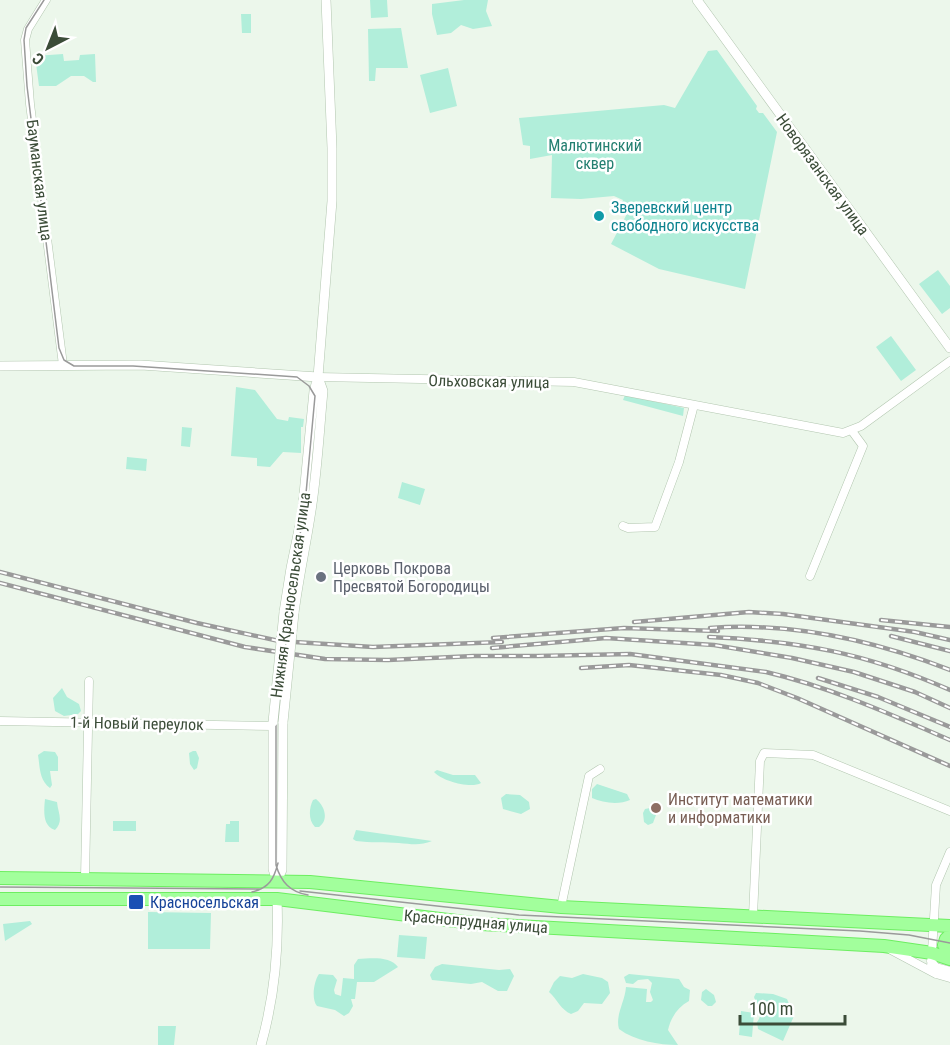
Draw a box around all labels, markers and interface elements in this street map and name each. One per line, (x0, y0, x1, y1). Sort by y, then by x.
north arrow (18, 18, 78, 78)
text: С (29, 49, 48, 69)
street label: Новорязанская улица (772, 110, 873, 239)
street label: Бауманская улица (23, 118, 56, 242)
park label: Малютинский сквер (548, 136, 642, 173)
place label: Зверевский центр свободного искусства (611, 198, 759, 235)
marker: Зверевский центр свободного искусства (592, 209, 606, 223)
street label: Ольховская улица (428, 371, 550, 392)
street label: Нижняя Красносельская улица (267, 491, 314, 699)
place label: Церковь Покрова Пресвятой Богородицы (333, 559, 490, 596)
marker: Церковь Покрова Пресвятой Богородицы (314, 570, 328, 584)
street label: 1-й Новый переулок (70, 713, 204, 734)
place label: Институт математики и информатики (668, 790, 813, 827)
marker: Институт математики и информатики (649, 801, 663, 815)
marker: Красносельская (127, 893, 145, 911)
place label: Красносельская (150, 893, 259, 912)
street label: Краснопрудная улица (403, 906, 549, 937)
scale bar (740, 988, 845, 1026)
text: 100 m (749, 998, 793, 1019)

